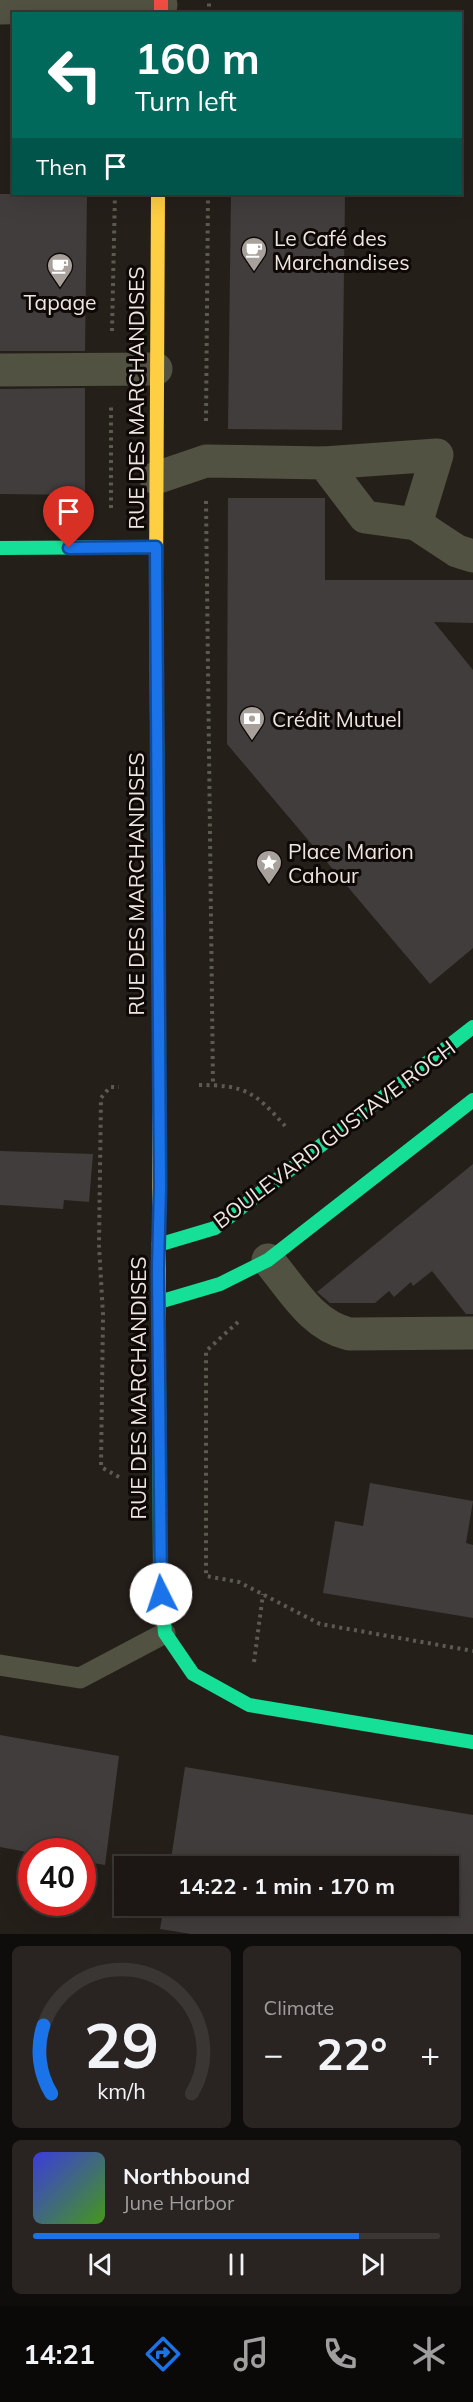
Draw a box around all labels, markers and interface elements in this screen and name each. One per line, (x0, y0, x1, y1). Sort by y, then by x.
text: 160 m (135, 32, 260, 85)
icon: left (36, 36, 114, 114)
text: Turn left (135, 84, 237, 118)
icon: arrive (99, 150, 132, 183)
text: Then (36, 153, 87, 181)
place label: Le Café des Marchandises (274, 225, 410, 275)
cafe icon: Le Café des Marchandises (239, 235, 269, 273)
cafe icon: Tapage (45, 251, 75, 289)
street label: RUE DES MARCHANDISES (123, 267, 149, 529)
place label: Tapage (24, 289, 96, 315)
pin (43, 486, 94, 548)
icon: arrive (52, 495, 85, 528)
bank icon: Crédit Mutuel (237, 704, 267, 742)
place label: Crédit Mutuel (272, 706, 402, 732)
street label: RUE DES MARCHANDISES (123, 753, 149, 1015)
place label: Place Marion Cahour (288, 838, 414, 888)
place icon: Place Marion Cahour (254, 848, 284, 886)
street label: BOULEVARD GUSTAVE ROCH (208, 1034, 460, 1234)
street label: RUE DES MARCHANDISES (125, 1257, 151, 1519)
position arrow (129, 1562, 193, 1626)
speed limit sign: 40 (18, 1838, 96, 1916)
text: 14:22 · 1 min · 170 m (178, 1872, 395, 1900)
text: Climate (264, 1995, 334, 2020)
text: 29 (84, 2005, 159, 2084)
text: 22° (316, 2025, 387, 2081)
text: − (264, 2033, 283, 2074)
text: + (420, 2033, 440, 2074)
text: km/h (97, 2077, 145, 2104)
text: Northbound (123, 2162, 250, 2190)
text: June Harbor (123, 2190, 234, 2215)
icon: previous (84, 2248, 117, 2281)
icon: pause (220, 2248, 253, 2281)
icon: next (356, 2248, 389, 2281)
icon: directions (142, 2333, 184, 2375)
icon: music (230, 2333, 272, 2375)
icon: phone (319, 2333, 361, 2375)
icon: climate (408, 2333, 450, 2375)
text: 14:21 (23, 2337, 95, 2371)

